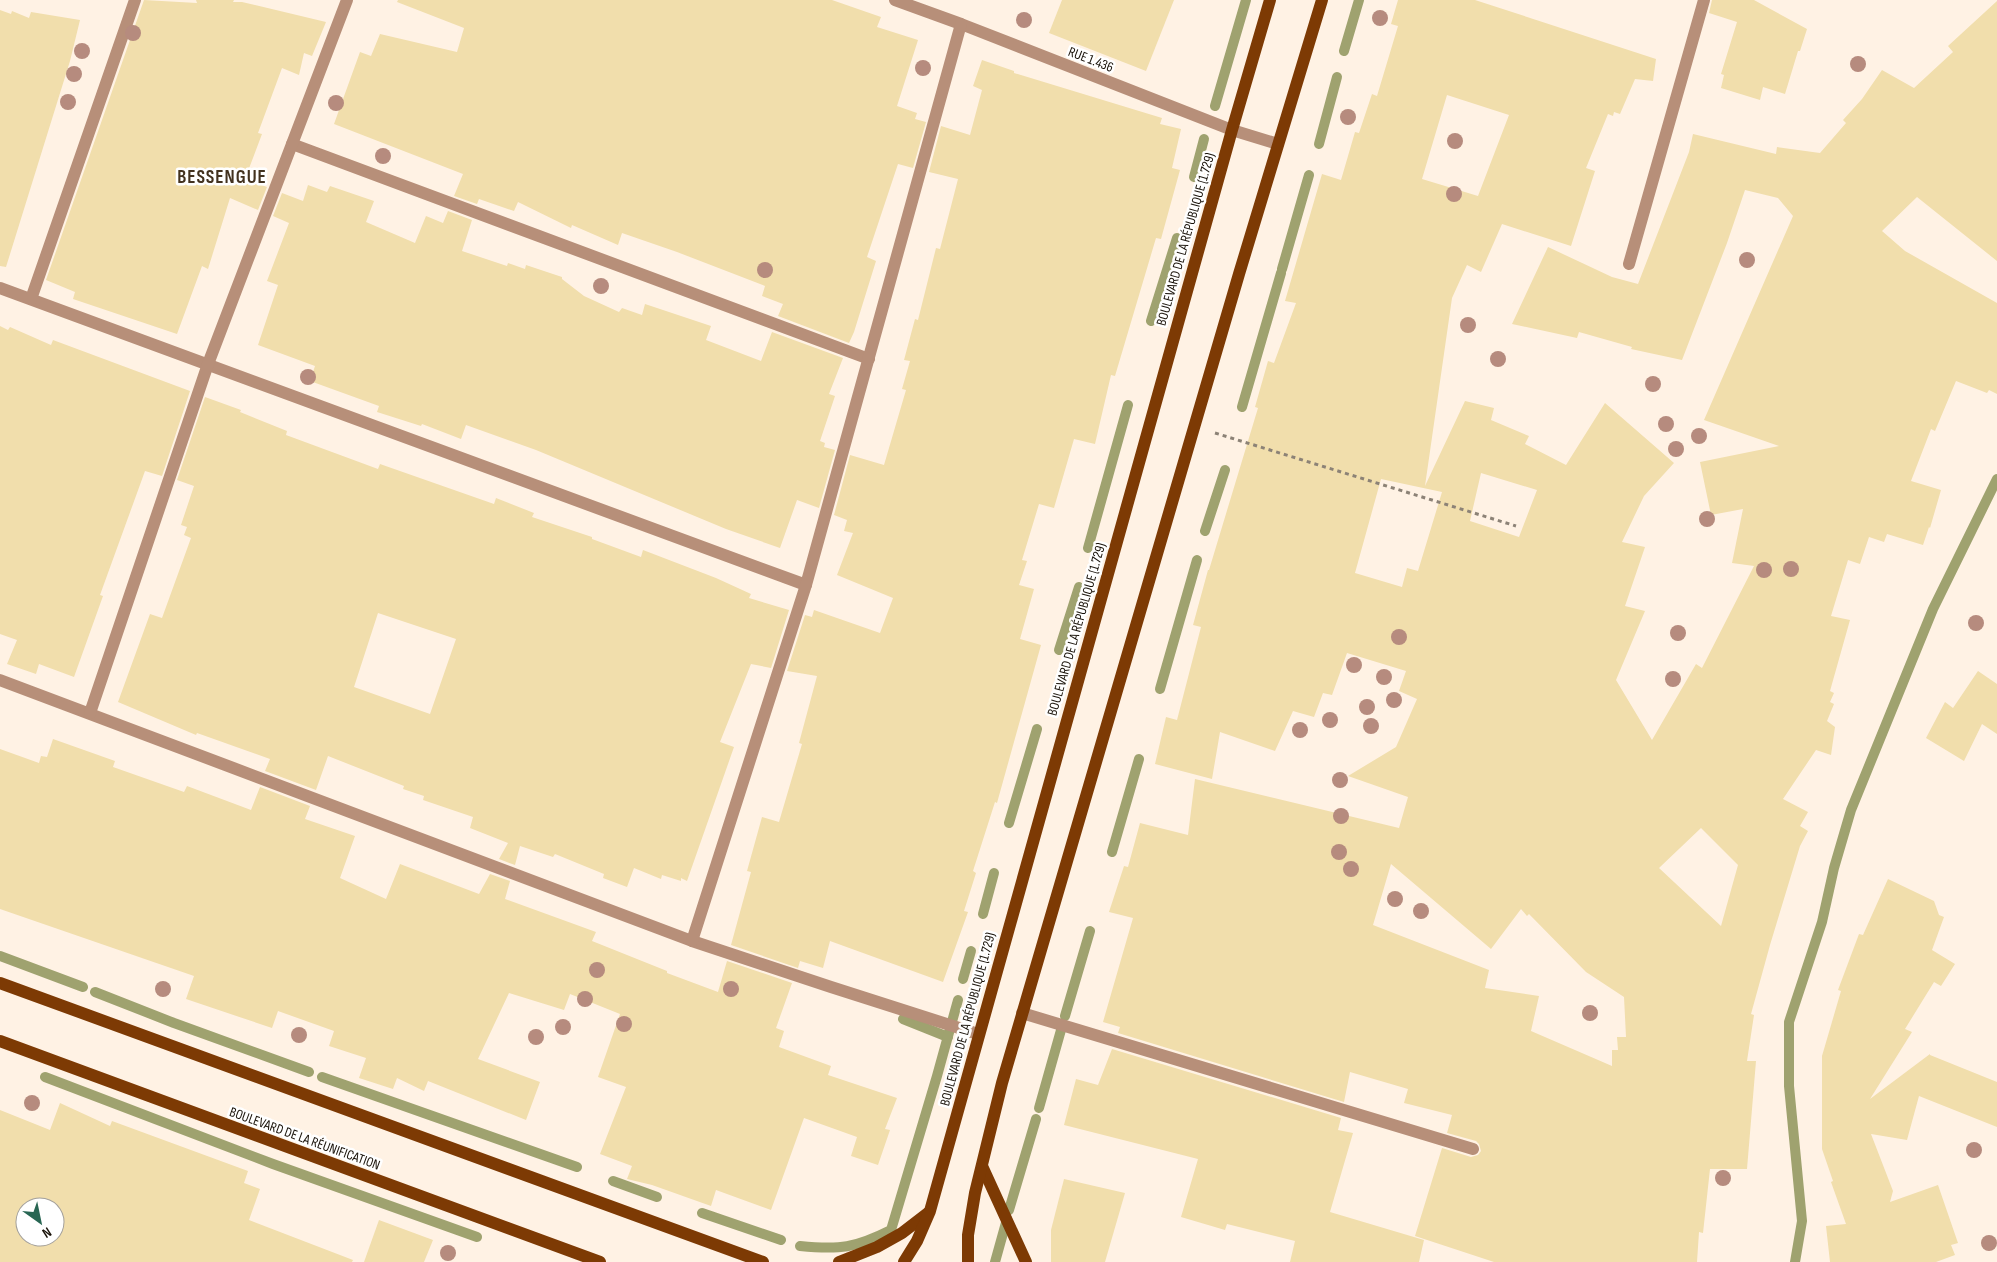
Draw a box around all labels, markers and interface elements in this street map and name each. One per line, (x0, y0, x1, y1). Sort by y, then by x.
street label: RUE 1.436 (1066, 43, 1116, 76)
street label: BOULEVARD DE LA RÉPUBLIQUE (1.729) (1153, 151, 1218, 328)
district label: BESSENGUE (177, 166, 267, 189)
street label: BOULEVARD DE LA RÉPUBLIQUE (1.729) (1044, 541, 1109, 718)
street label: BOULEVARD DE LA RÉPUBLIQUE (1.729) (936, 930, 999, 1108)
street label: BOULEVARD DE LA RÉUNIFICATION (227, 1103, 383, 1174)
north arrow (15, 1197, 65, 1247)
text: N (39, 1223, 55, 1242)

